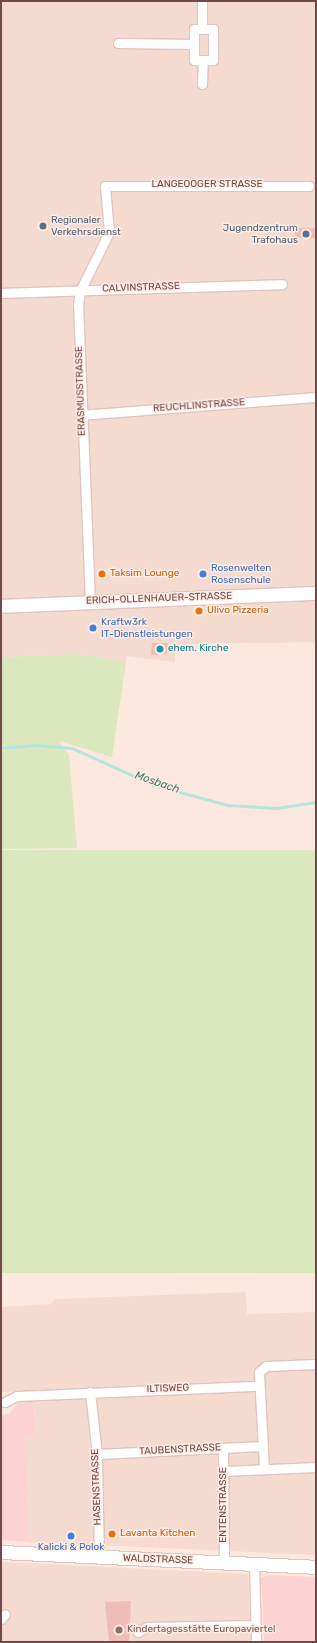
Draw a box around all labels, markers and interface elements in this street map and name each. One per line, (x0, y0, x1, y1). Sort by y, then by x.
street label: LANGEOOGER STRASSE (151, 179, 263, 191)
place label: Regionaler Verkehrsdienst (51, 214, 121, 238)
marker: Regionaler Verkehrsdienst (38, 221, 48, 231)
place label: Jugendzentrum Trafohaus (223, 222, 298, 246)
marker: Jugendzentrum Trafohaus (301, 229, 311, 239)
street label: CALVINSTRASSE (102, 281, 180, 295)
street label: ERASMUSSTRASSE (73, 346, 89, 436)
street label: REUCHLINSTRASSE (153, 397, 245, 415)
place label: Rosenwelten Rosenschule (211, 562, 271, 586)
place label: Taksim Lounge (110, 568, 179, 580)
marker: Taksim Lounge (97, 569, 107, 579)
marker: Rosenwelten Rosenschule (198, 569, 208, 579)
street label: ERICH-OLLENHAUER-STRASSE (86, 590, 232, 608)
place label: Ulivo Pizzeria (207, 605, 269, 617)
marker: Ulivo Pizzeria (194, 606, 204, 616)
place label: Kraftw3rk IT-Dienstleistungen (101, 616, 193, 640)
marker: Kraftw3rk IT-Dienstleistungen (88, 623, 98, 633)
place label: ehem. Kirche (168, 643, 228, 655)
marker: ehem. Kirche (155, 644, 165, 654)
water label: Mosbach (133, 769, 181, 797)
street label: ILTISWEG (146, 1382, 190, 1396)
street label: TAUBENSTRASSE (139, 1442, 221, 1458)
street label: HASENSTRASSE (90, 1449, 104, 1525)
street label: ENTENSTRASSE (218, 1467, 230, 1543)
place label: Lavanta Kitchen (120, 1528, 195, 1540)
marker: Lavanta Kitchen (107, 1529, 117, 1539)
marker: Kalicki & Polok (66, 1531, 76, 1541)
place label: Kalicki & Polok (38, 1542, 104, 1554)
street label: WALDSTRASSE (123, 1553, 193, 1567)
place label: Kindertagesstätte Europaviertel (127, 1624, 275, 1636)
marker: Kindertagesstätte Europaviertel (114, 1625, 124, 1635)

